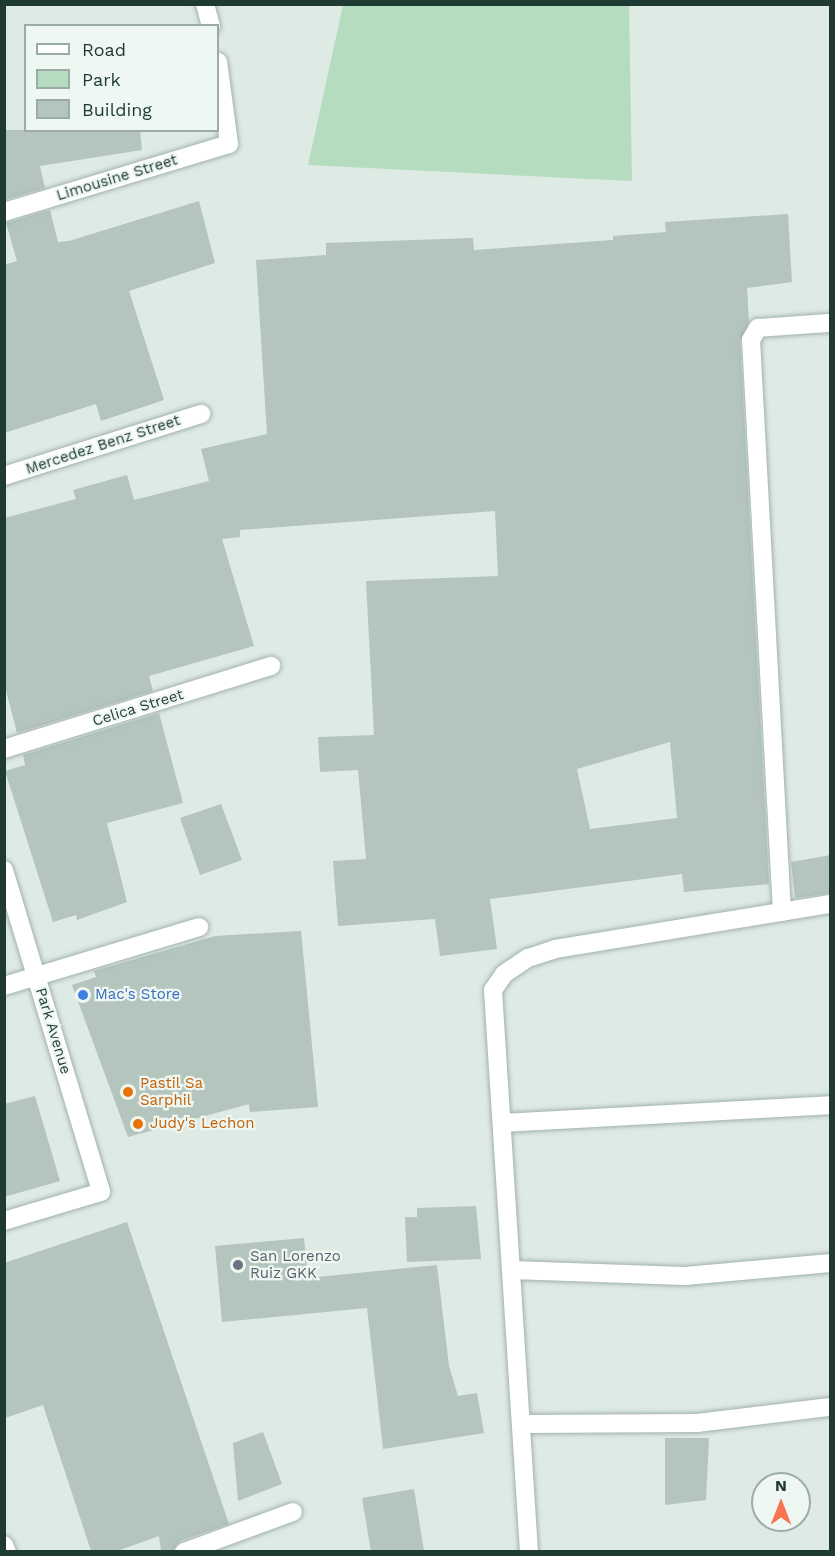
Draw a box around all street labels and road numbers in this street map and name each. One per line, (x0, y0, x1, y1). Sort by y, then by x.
street label: Limousine Street (54, 151, 180, 205)
street label: Mercedez Benz Street (23, 411, 183, 479)
street label: Celica Street (90, 686, 186, 730)
street label: Park Avenue (31, 985, 75, 1077)

